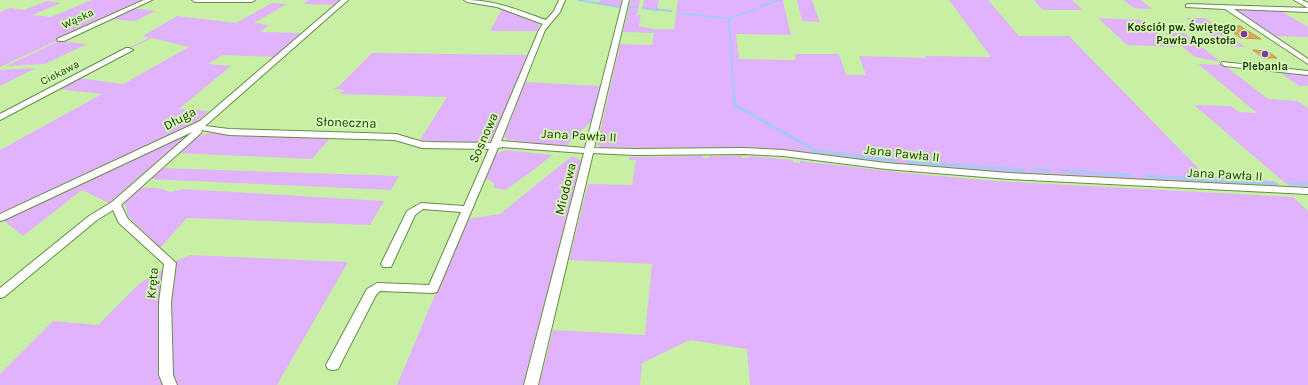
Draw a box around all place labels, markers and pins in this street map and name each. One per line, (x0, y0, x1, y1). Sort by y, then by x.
place label: Kościół pw. Świętego Pawła Apostoła (1127, 21, 1236, 47)
marker: Kościół pw. Świętego Pawła Apostoła (1239, 29, 1249, 39)
marker: Plebania (1260, 49, 1270, 59)
place label: Plebania (1242, 60, 1288, 74)

